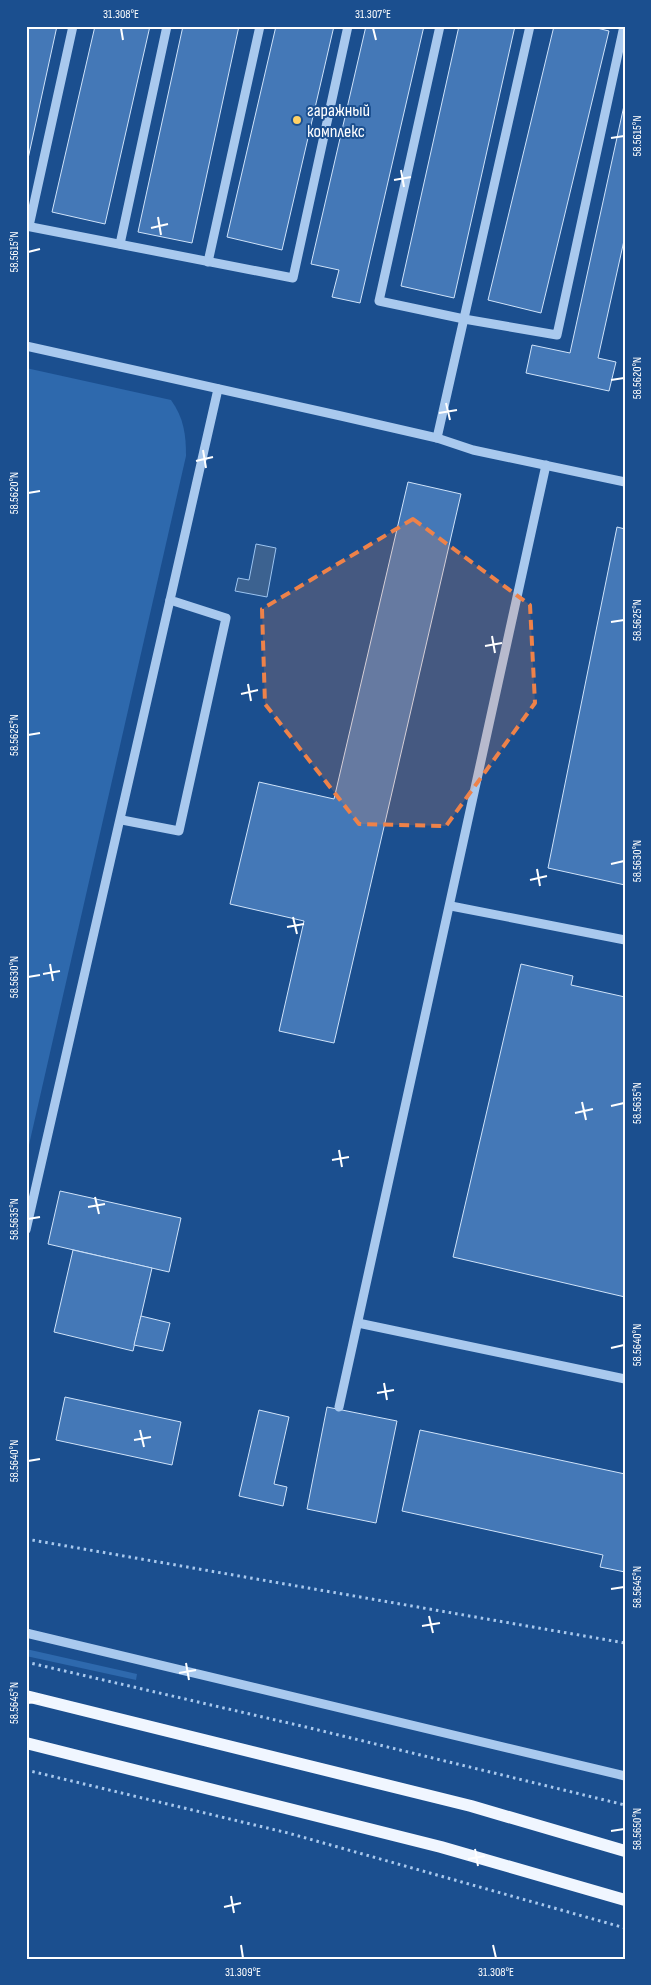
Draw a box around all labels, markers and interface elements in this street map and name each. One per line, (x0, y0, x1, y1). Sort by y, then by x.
text: 31.308°E (103, 7, 139, 22)
text: 31.307°E (355, 7, 391, 22)
place label: гаражный комплекс (307, 100, 370, 142)
marker: гаражный комплекс (291, 114, 303, 126)
text: 58.5615°N (630, 115, 645, 157)
text: 58.5615°N (7, 231, 22, 273)
text: 58.5620°N (630, 357, 645, 399)
text: 58.5620°N (7, 472, 22, 514)
text: 58.5625°N (630, 599, 645, 641)
text: 58.5625°N (7, 714, 22, 756)
text: 58.5630°N (630, 840, 645, 882)
text: 58.5630°N (7, 956, 22, 998)
text: 58.5635°N (630, 1082, 645, 1124)
text: 58.5635°N (7, 1198, 22, 1240)
text: 58.5640°N (630, 1324, 645, 1366)
text: 58.5640°N (7, 1440, 22, 1482)
text: 58.5645°N (630, 1566, 645, 1608)
text: 58.5645°N (7, 1682, 22, 1724)
text: 58.5650°N (630, 1808, 645, 1850)
text: 31.309°E (225, 1965, 261, 1980)
text: 31.308°E (478, 1965, 514, 1980)

